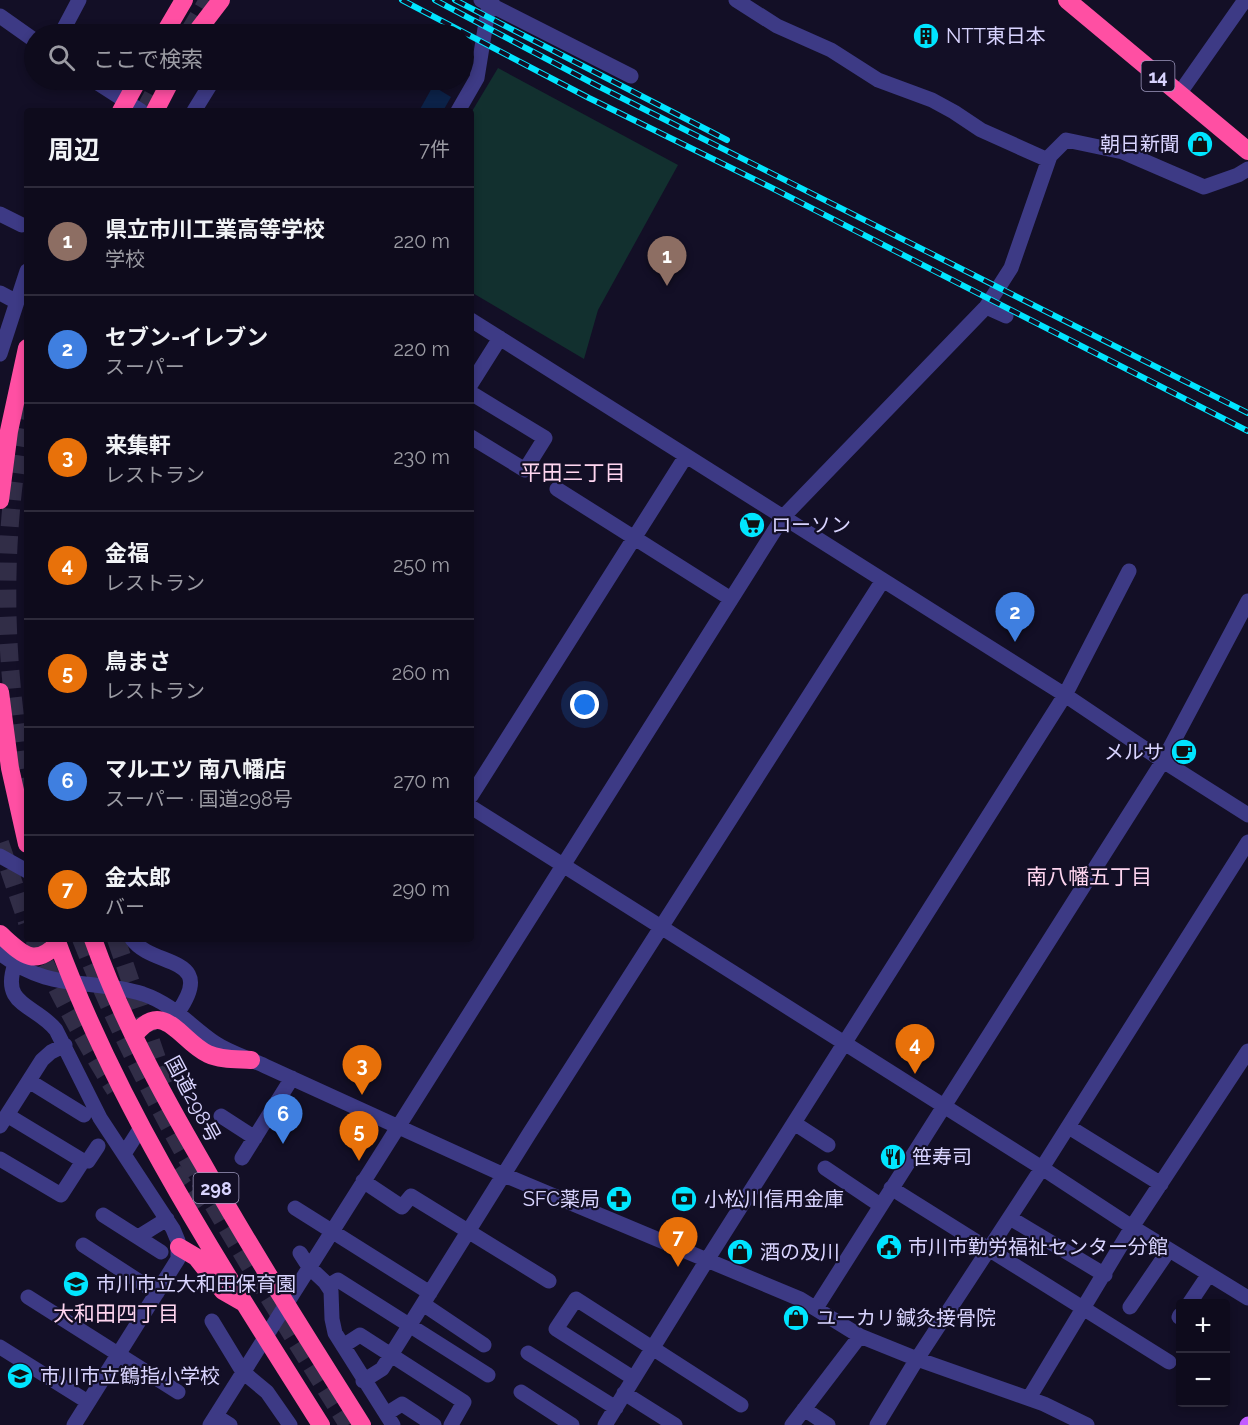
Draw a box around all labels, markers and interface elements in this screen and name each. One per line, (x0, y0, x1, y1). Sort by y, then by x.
building icon: NTT東日本 (911, 21, 941, 51)
search box (24, 24, 474, 90)
place label: NTT東日本 (946, 24, 1046, 48)
icon: search (45, 41, 78, 74)
text: ここで検索 (93, 46, 203, 72)
road number: 14 (1142, 61, 1174, 91)
shop icon: 朝日新聞 (1185, 129, 1215, 159)
place label: 朝日新聞 (1100, 132, 1180, 156)
text: 周辺 (48, 135, 100, 165)
text: 7件 (419, 137, 450, 161)
text: 県立市川工業高等学校 (105, 216, 325, 242)
text: 1 (63, 229, 72, 253)
text: 220 m (393, 229, 450, 253)
pin: 1 (648, 236, 686, 286)
text: 学校 (105, 247, 145, 271)
text: セブン-イレブン (105, 324, 268, 350)
text: 2 (62, 337, 73, 361)
text: 220 m (393, 337, 450, 361)
text: スーパー (105, 355, 185, 379)
text: 来集軒 (105, 432, 171, 458)
text: 3 (62, 445, 73, 469)
text: 230 m (393, 445, 450, 469)
district label: 平田三丁目 (521, 460, 626, 485)
text: レストラン (105, 463, 205, 487)
supermarket icon: ローソン (737, 510, 767, 540)
place label: ローソン (771, 513, 851, 537)
text: 金福 (105, 540, 149, 566)
text: 4 (62, 553, 73, 577)
text: 250 m (393, 553, 450, 577)
text: レストラン (105, 571, 205, 595)
pin: 2 (996, 592, 1034, 642)
text: 鳥まさ (105, 648, 171, 674)
text: 5 (62, 661, 73, 685)
text: 260 m (392, 661, 450, 685)
text: レストラン (105, 679, 205, 703)
your location (570, 690, 599, 719)
cafe icon: メルサ (1169, 737, 1199, 767)
place label: メルサ (1104, 740, 1164, 764)
text: マルエツ 南八幡店 (105, 756, 286, 782)
text: 6 (61, 769, 74, 793)
text: 270 m (393, 769, 450, 793)
text: スーパー · 国道298号 (105, 787, 293, 811)
text: 金太郎 (105, 864, 171, 890)
district label: 南八幡五丁目 (1026, 864, 1152, 889)
text: 7 (62, 877, 73, 901)
text: 290 m (392, 877, 450, 901)
text: バー (105, 895, 145, 919)
pin: 4 (896, 1024, 934, 1074)
pin: 3 (342, 1046, 382, 1095)
street label: 国道298号 (160, 1052, 226, 1146)
pin: 6 (264, 1094, 302, 1144)
pin: 5 (340, 1112, 378, 1161)
restaurant icon: 笹寿司 (878, 1142, 908, 1172)
place label: 笹寿司 (912, 1145, 972, 1169)
road number: 298 (194, 1173, 238, 1203)
pharmacy icon: SFC薬局 (604, 1184, 634, 1214)
bank icon: 小松川信用金庫 (669, 1184, 699, 1214)
place label: SFC薬局 (523, 1187, 600, 1211)
place label: 小松川信用金庫 (704, 1187, 844, 1211)
pin: 7 (658, 1218, 698, 1267)
public building icon: 市川市勤労福祉センター分館 (874, 1232, 904, 1262)
place label: 市川市勤労福祉センター分館 (908, 1235, 1168, 1259)
shop icon: 酒の及川 (725, 1237, 755, 1267)
place label: 酒の及川 (760, 1240, 840, 1264)
school or university icon: 市川市立大和田保育園 (61, 1269, 91, 1299)
place label: 市川市立大和田保育園 (96, 1272, 296, 1296)
map controls (1176, 1299, 1230, 1407)
button: + (1176, 1299, 1230, 1353)
district label: 大和田四丁目 (53, 1301, 179, 1326)
shop icon: ユーカリ鍼灸接骨院 (781, 1303, 811, 1333)
place label: ユーカリ鍼灸接骨院 (816, 1306, 996, 1330)
button: − (1176, 1353, 1230, 1407)
school or university icon: 市川市立鶴指小学校 (5, 1361, 35, 1391)
place label: 市川市立鶴指小学校 (40, 1364, 220, 1388)

